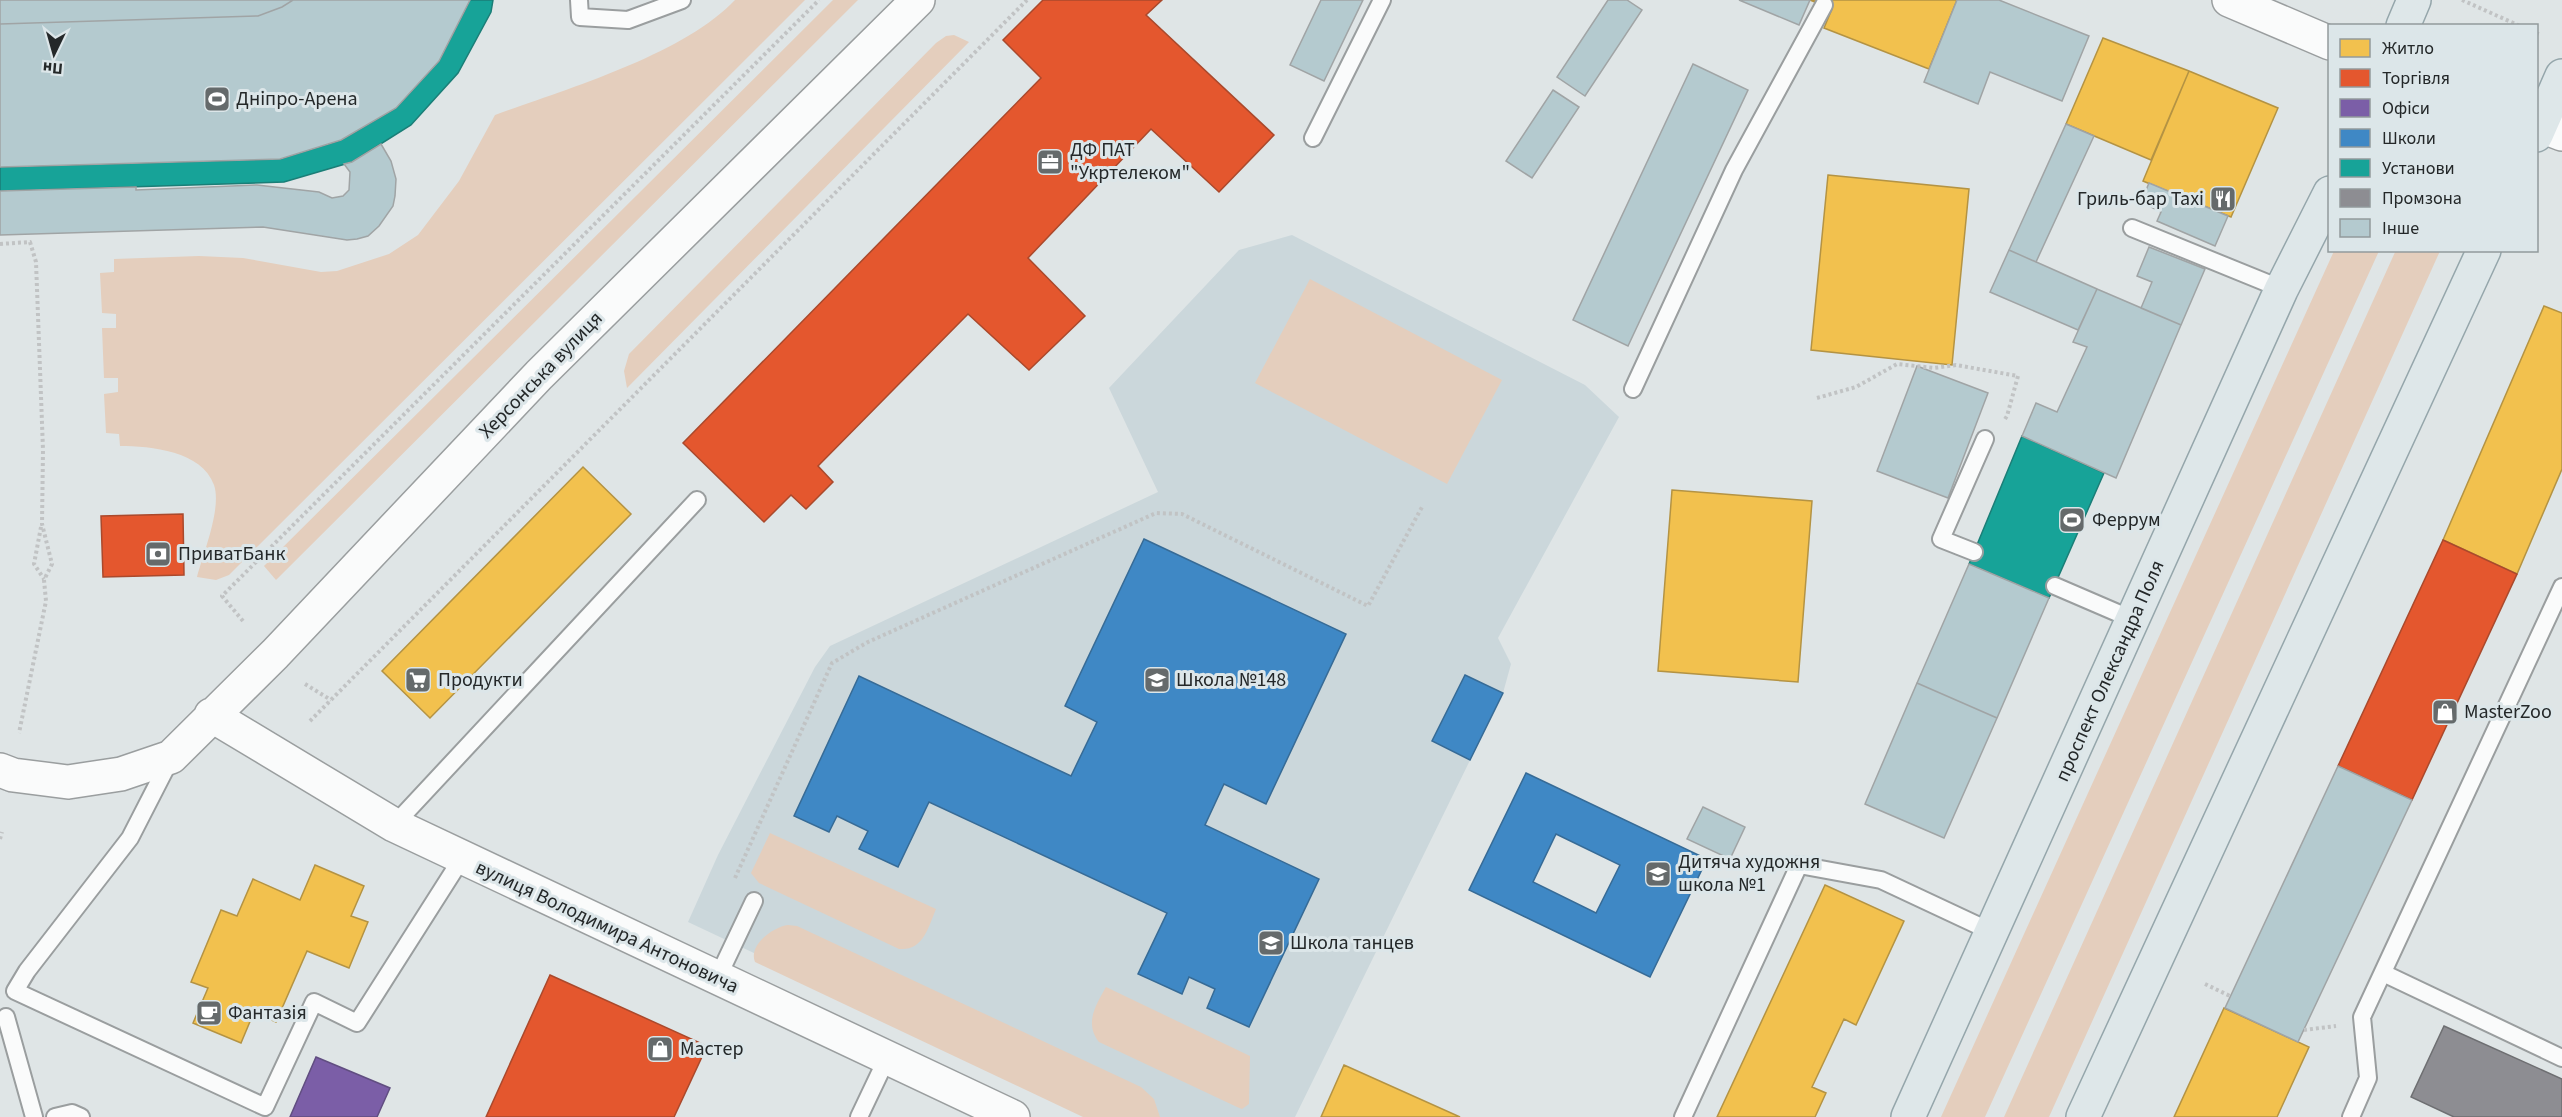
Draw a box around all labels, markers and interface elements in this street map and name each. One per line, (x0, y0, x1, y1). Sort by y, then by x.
north arrow (24, 24, 84, 84)
legend (2328, 24, 2538, 252)
text: Житло (2382, 36, 2434, 61)
text: Пн (42, 56, 64, 80)
text: Торгівля (2382, 66, 2450, 91)
sports icon: Дніпро-Арена (202, 84, 232, 114)
place label: Дніпро-Арена (236, 85, 358, 113)
text: Офіси (2382, 96, 2430, 121)
text: Школи (2382, 126, 2436, 151)
place label: ДФ ПАТ "Укртелеком" (1070, 136, 1190, 187)
office icon: ДФ ПАТ "Укртелеком" (1035, 147, 1065, 177)
text: Установи (2382, 156, 2455, 181)
restaurant icon: Гриль-бар Taxi (2208, 184, 2238, 214)
place label: Гриль-бар Taxi (2077, 185, 2204, 213)
text: Промзона (2382, 186, 2462, 211)
text: Інше (2382, 216, 2419, 241)
street label: Херсонська вулиця (473, 305, 609, 445)
sports icon: Феррум (2057, 505, 2087, 535)
place label: Феррум (2092, 506, 2161, 534)
bank icon: ПриватБанк (143, 539, 173, 569)
place label: ПриватБанк (178, 540, 285, 568)
street label: проспект Олександра Поля (2048, 556, 2172, 786)
supermarket icon: Продукти (403, 665, 433, 695)
school or university icon: Школа №148 (1142, 665, 1172, 695)
place label: Продукти (438, 666, 523, 694)
place label: Школа №148 (1176, 666, 1286, 694)
shop icon: MasterZoo (2430, 697, 2460, 727)
place label: MasterZoo (2464, 698, 2552, 726)
place label: Дитяча художня школа №1 (1678, 848, 1820, 899)
street label: вулиця Володимира Антоновича (471, 854, 743, 1000)
school or university icon: Дитяча художня школа №1 (1643, 859, 1673, 889)
school or university icon: Школа танцев (1256, 928, 1286, 958)
place label: Школа танцев (1290, 929, 1414, 957)
cafe icon: Фантазія (194, 998, 224, 1028)
place label: Фантазія (228, 999, 307, 1027)
shop icon: Мастер (645, 1034, 675, 1064)
place label: Мастер (680, 1035, 744, 1063)

